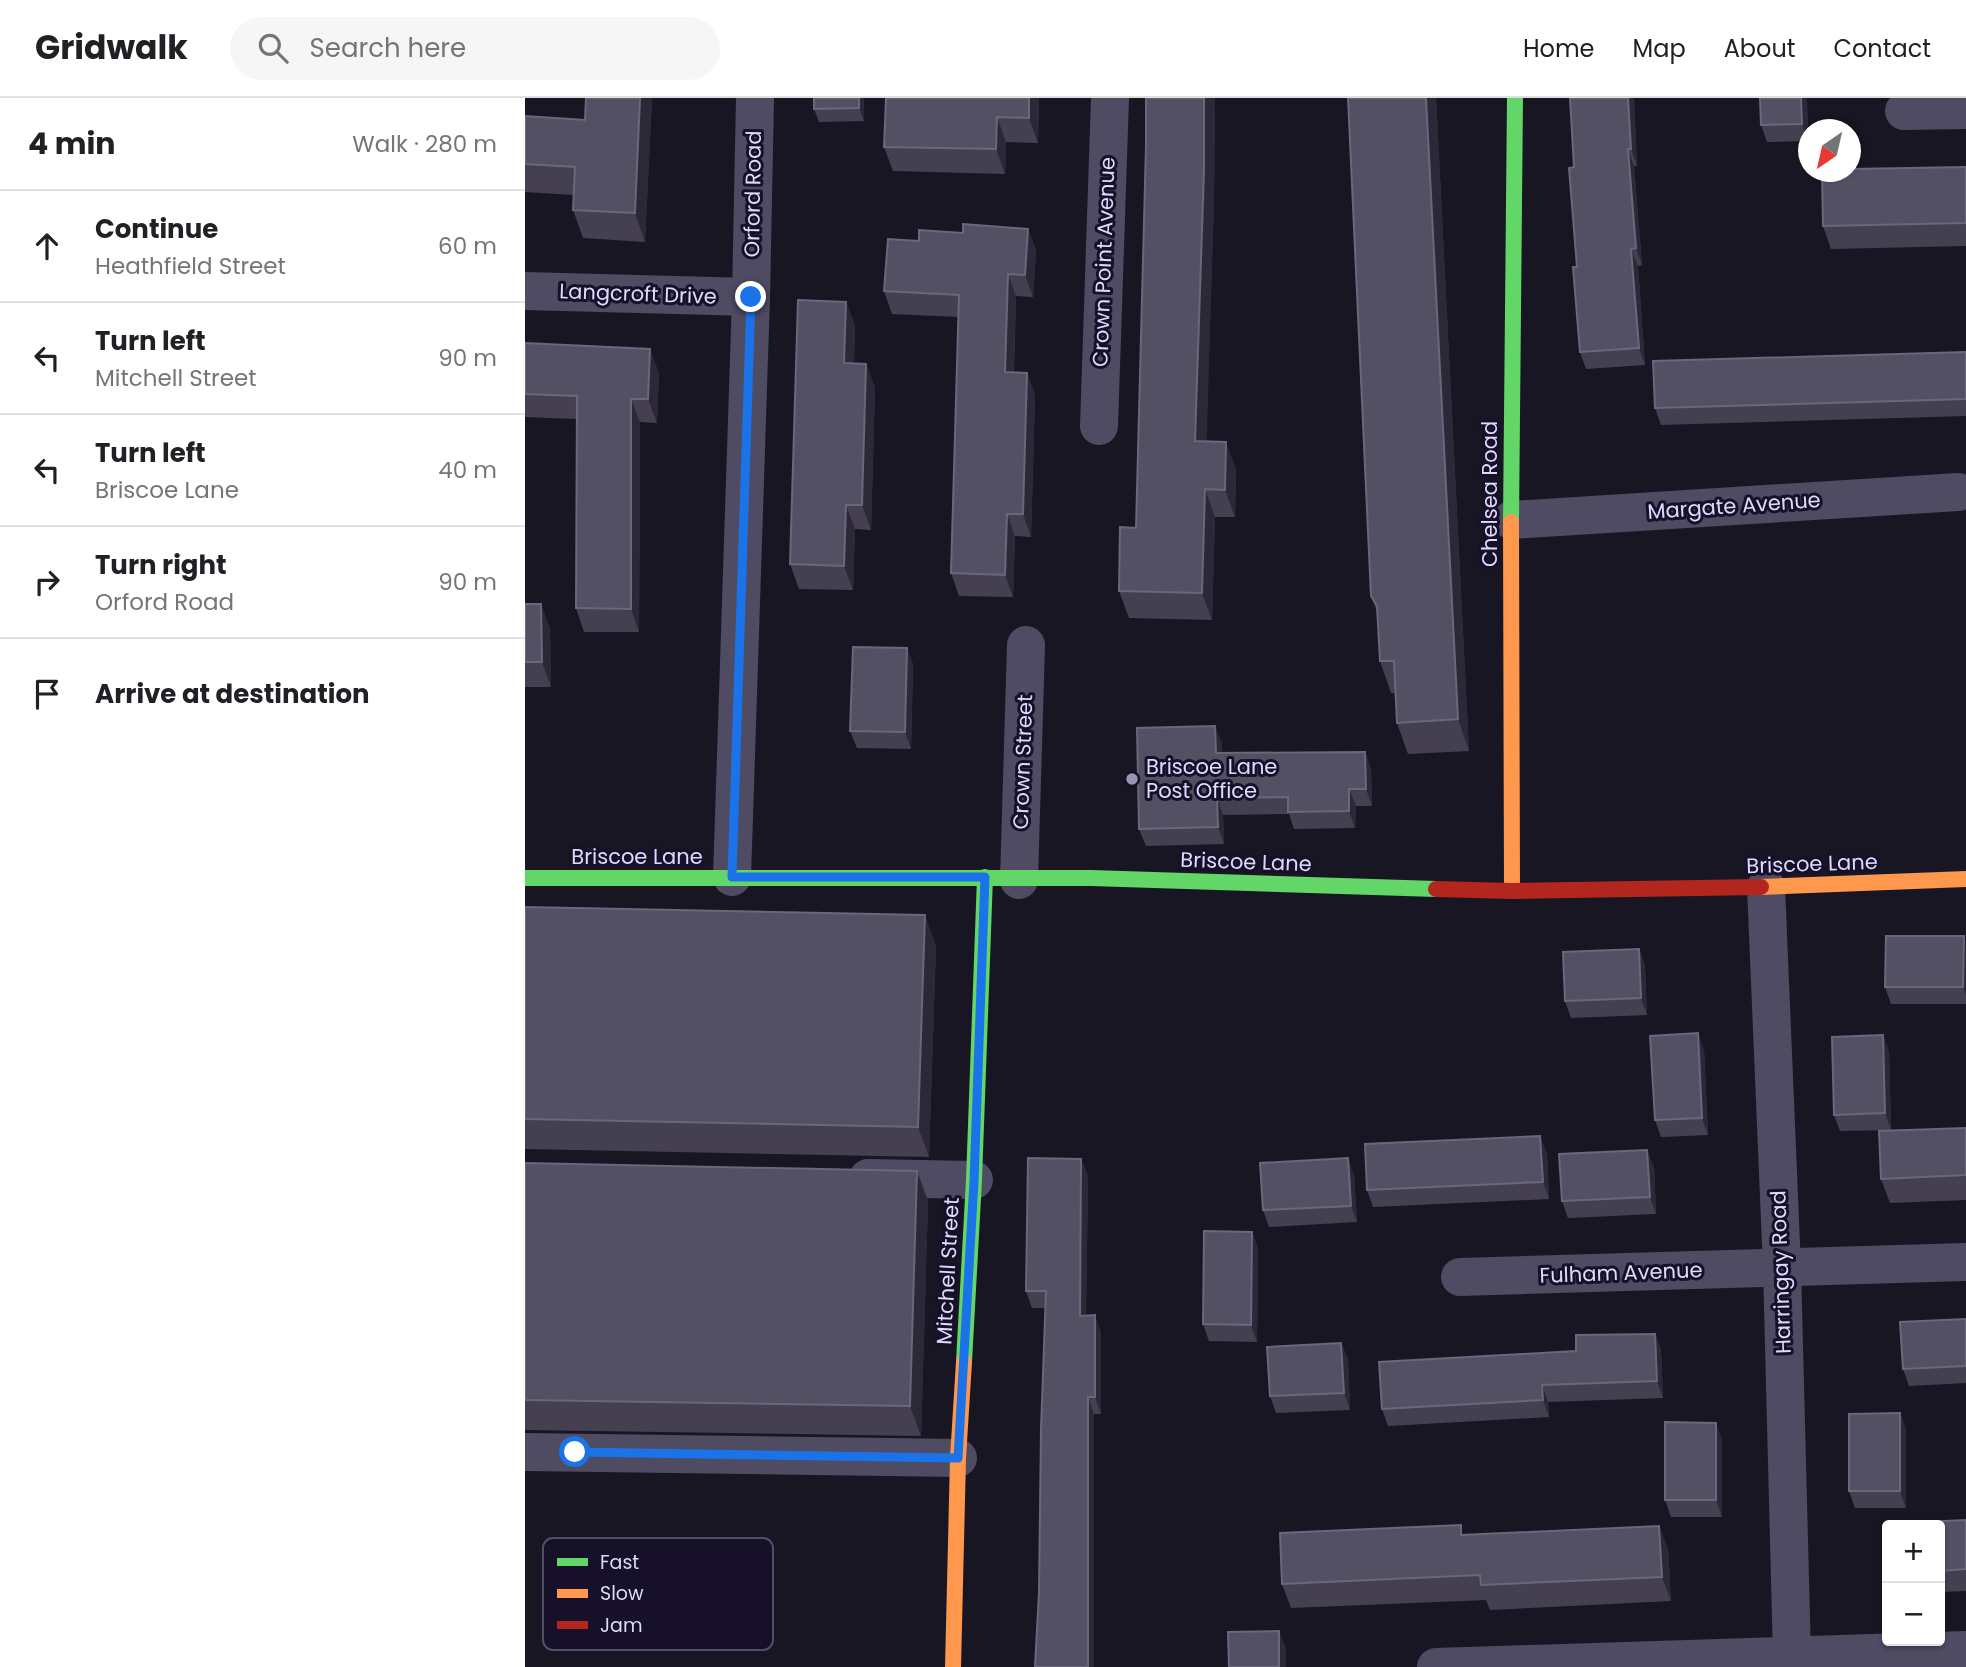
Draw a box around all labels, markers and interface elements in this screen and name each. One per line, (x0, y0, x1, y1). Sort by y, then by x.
search box (230, 17, 720, 80)
text: Gridwalk (35, 24, 188, 71)
icon: search (254, 29, 292, 67)
text: Search here (310, 30, 466, 66)
text: Home (1523, 32, 1595, 65)
text: Map (1633, 32, 1686, 65)
text: About (1724, 32, 1795, 65)
text: Contact (1833, 32, 1931, 65)
north arrow (1798, 119, 1861, 182)
text: 4 min (28, 122, 116, 165)
text: Walk · 280 m (352, 128, 497, 160)
street label: Orford Road (737, 130, 768, 258)
street label: Crown Point Avenue (1085, 157, 1122, 367)
text: Continue (95, 211, 218, 247)
icon: ahead (28, 227, 66, 265)
text: 60 m (438, 230, 497, 262)
text: Heathfield Street (95, 250, 286, 282)
street label: Langcroft Drive (559, 276, 717, 311)
route end (735, 281, 766, 312)
text: Turn left (95, 323, 206, 359)
icon: left (28, 339, 66, 377)
text: 90 m (438, 342, 497, 374)
text: Mitchell Street (95, 362, 257, 394)
street label: Chelsea Road (1475, 421, 1504, 567)
text: Turn left (95, 435, 206, 471)
icon: left (28, 451, 66, 489)
text: 40 m (438, 454, 497, 486)
text: Briscoe Lane (95, 474, 239, 506)
street label: Margate Avenue (1646, 485, 1822, 526)
text: Turn right (95, 547, 227, 583)
icon: right (28, 563, 66, 601)
text: 90 m (438, 566, 497, 598)
text: Orford Road (95, 586, 234, 618)
icon: arrive (28, 675, 66, 713)
text: Arrive at destination (95, 676, 370, 712)
street label: Crown Street (1006, 694, 1039, 830)
place label: Briscoe Lane Post Office (1146, 752, 1277, 805)
marker: Briscoe Lane Post Office (1124, 771, 1140, 787)
street label: Briscoe Lane (571, 842, 703, 871)
street label: Briscoe Lane (1180, 845, 1312, 878)
street label: Briscoe Lane (1746, 847, 1878, 880)
street label: Harringay Road (1763, 1190, 1798, 1354)
street label: Mitchell Street (929, 1197, 966, 1345)
street label: Fulham Avenue (1539, 1255, 1703, 1290)
route start (559, 1436, 590, 1467)
map controls (1882, 1520, 1945, 1646)
button: + (1882, 1520, 1945, 1583)
legend (543, 1538, 773, 1650)
text: Fast (600, 1549, 639, 1576)
text: Slow (600, 1580, 644, 1607)
button: − (1882, 1583, 1945, 1646)
text: Jam (600, 1612, 642, 1639)

